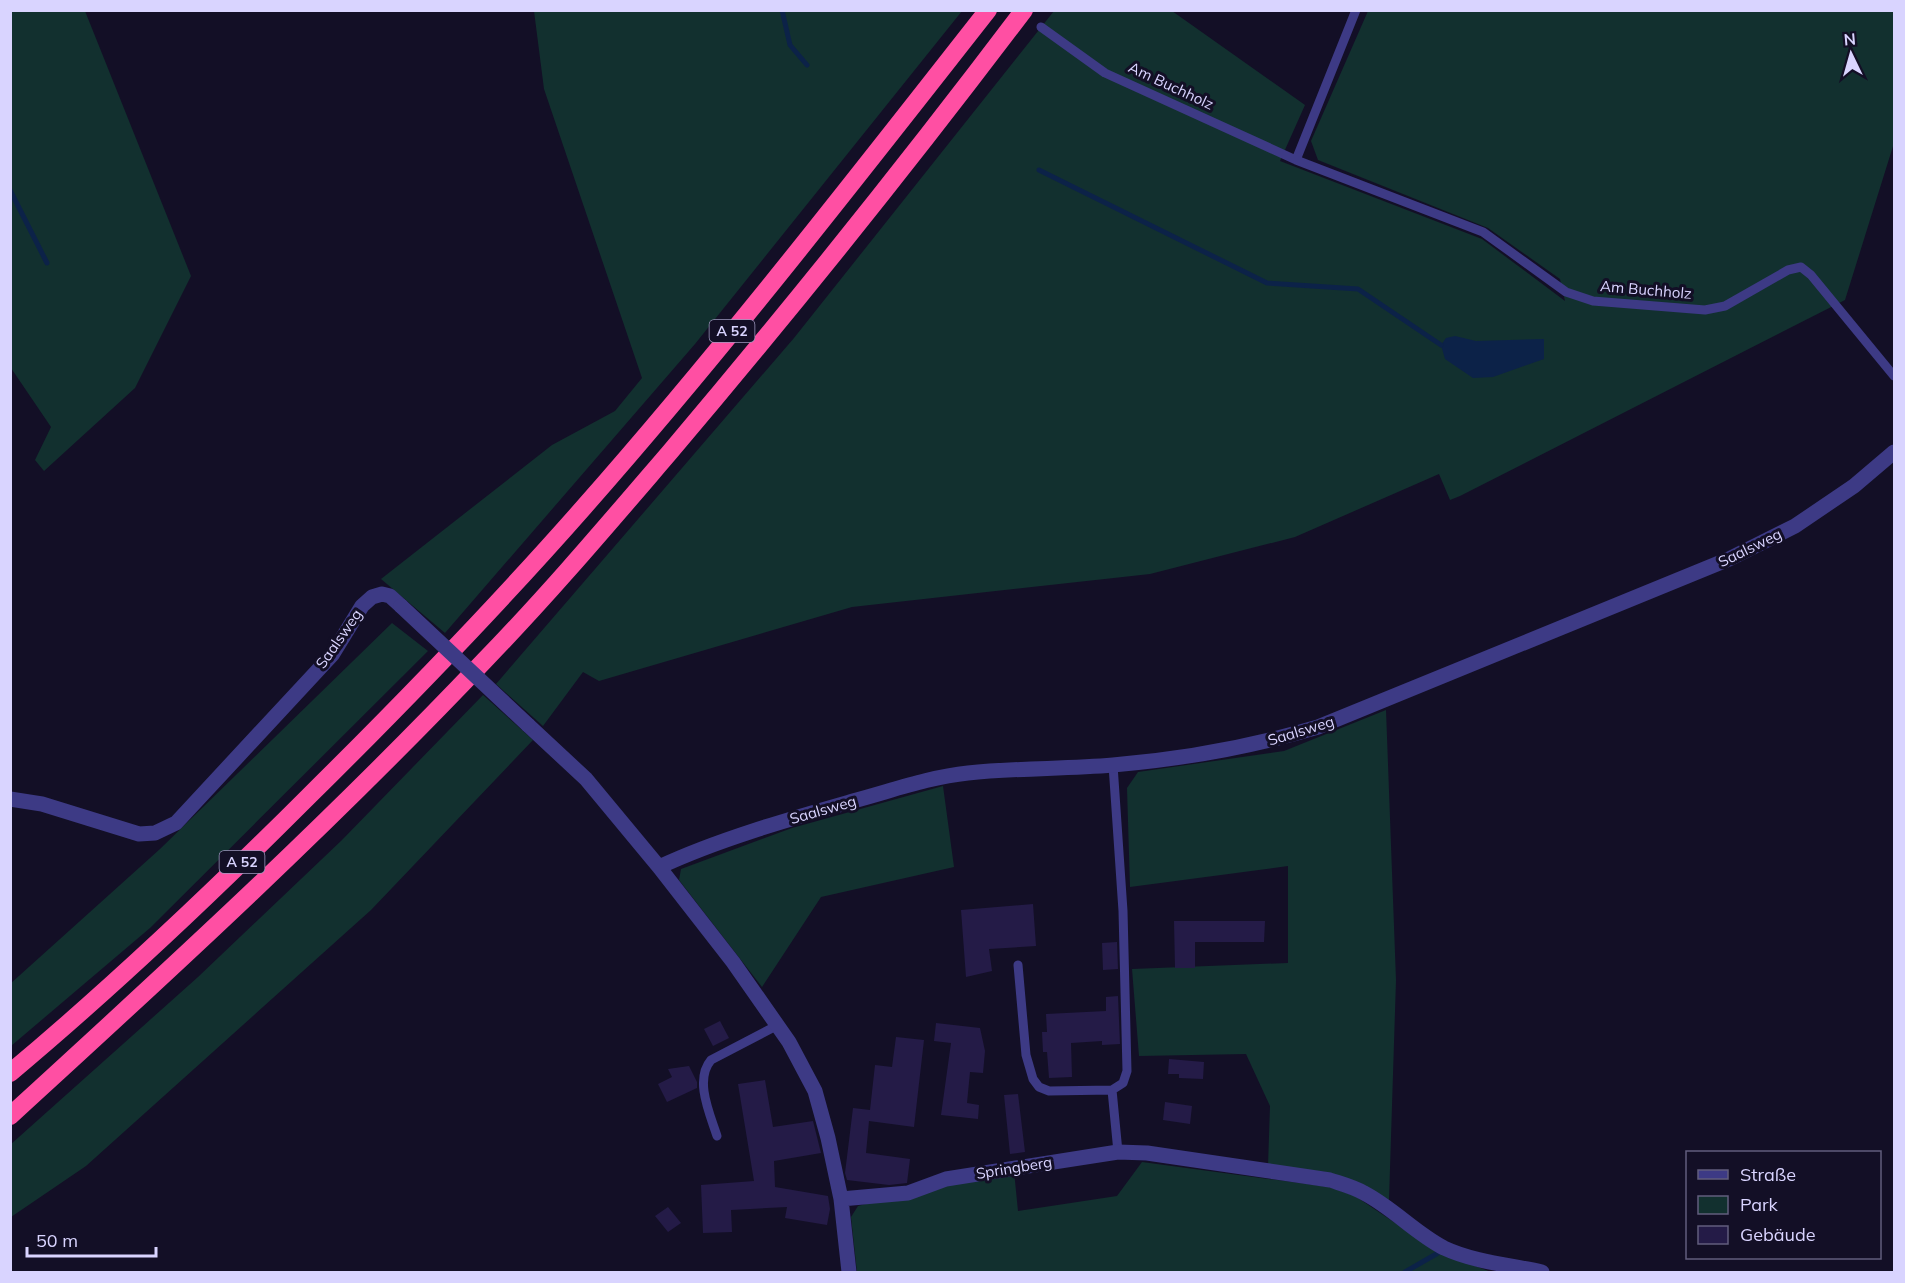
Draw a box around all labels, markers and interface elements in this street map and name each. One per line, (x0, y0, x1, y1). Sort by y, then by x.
north arrow (1821, 24, 1881, 84)
text: N (1843, 29, 1857, 50)
street label: Am Buchholz (1126, 58, 1217, 114)
street label: Am Buchholz (1599, 276, 1693, 303)
road number: A 52 (710, 320, 754, 342)
street label: Saalsweg (1715, 524, 1785, 571)
street label: Saalsweg (311, 605, 366, 672)
street label: Saalsweg (1265, 711, 1336, 750)
street label: Saalsweg (787, 791, 858, 828)
road number: A 52 (220, 851, 264, 873)
legend (1686, 1151, 1881, 1259)
street label: Springberg (975, 1152, 1053, 1183)
text: Straße (1740, 1163, 1796, 1186)
text: Park (1740, 1193, 1779, 1216)
scale bar (27, 1220, 156, 1258)
text: Gebäude (1740, 1223, 1816, 1246)
text: 50 m (36, 1229, 78, 1252)

